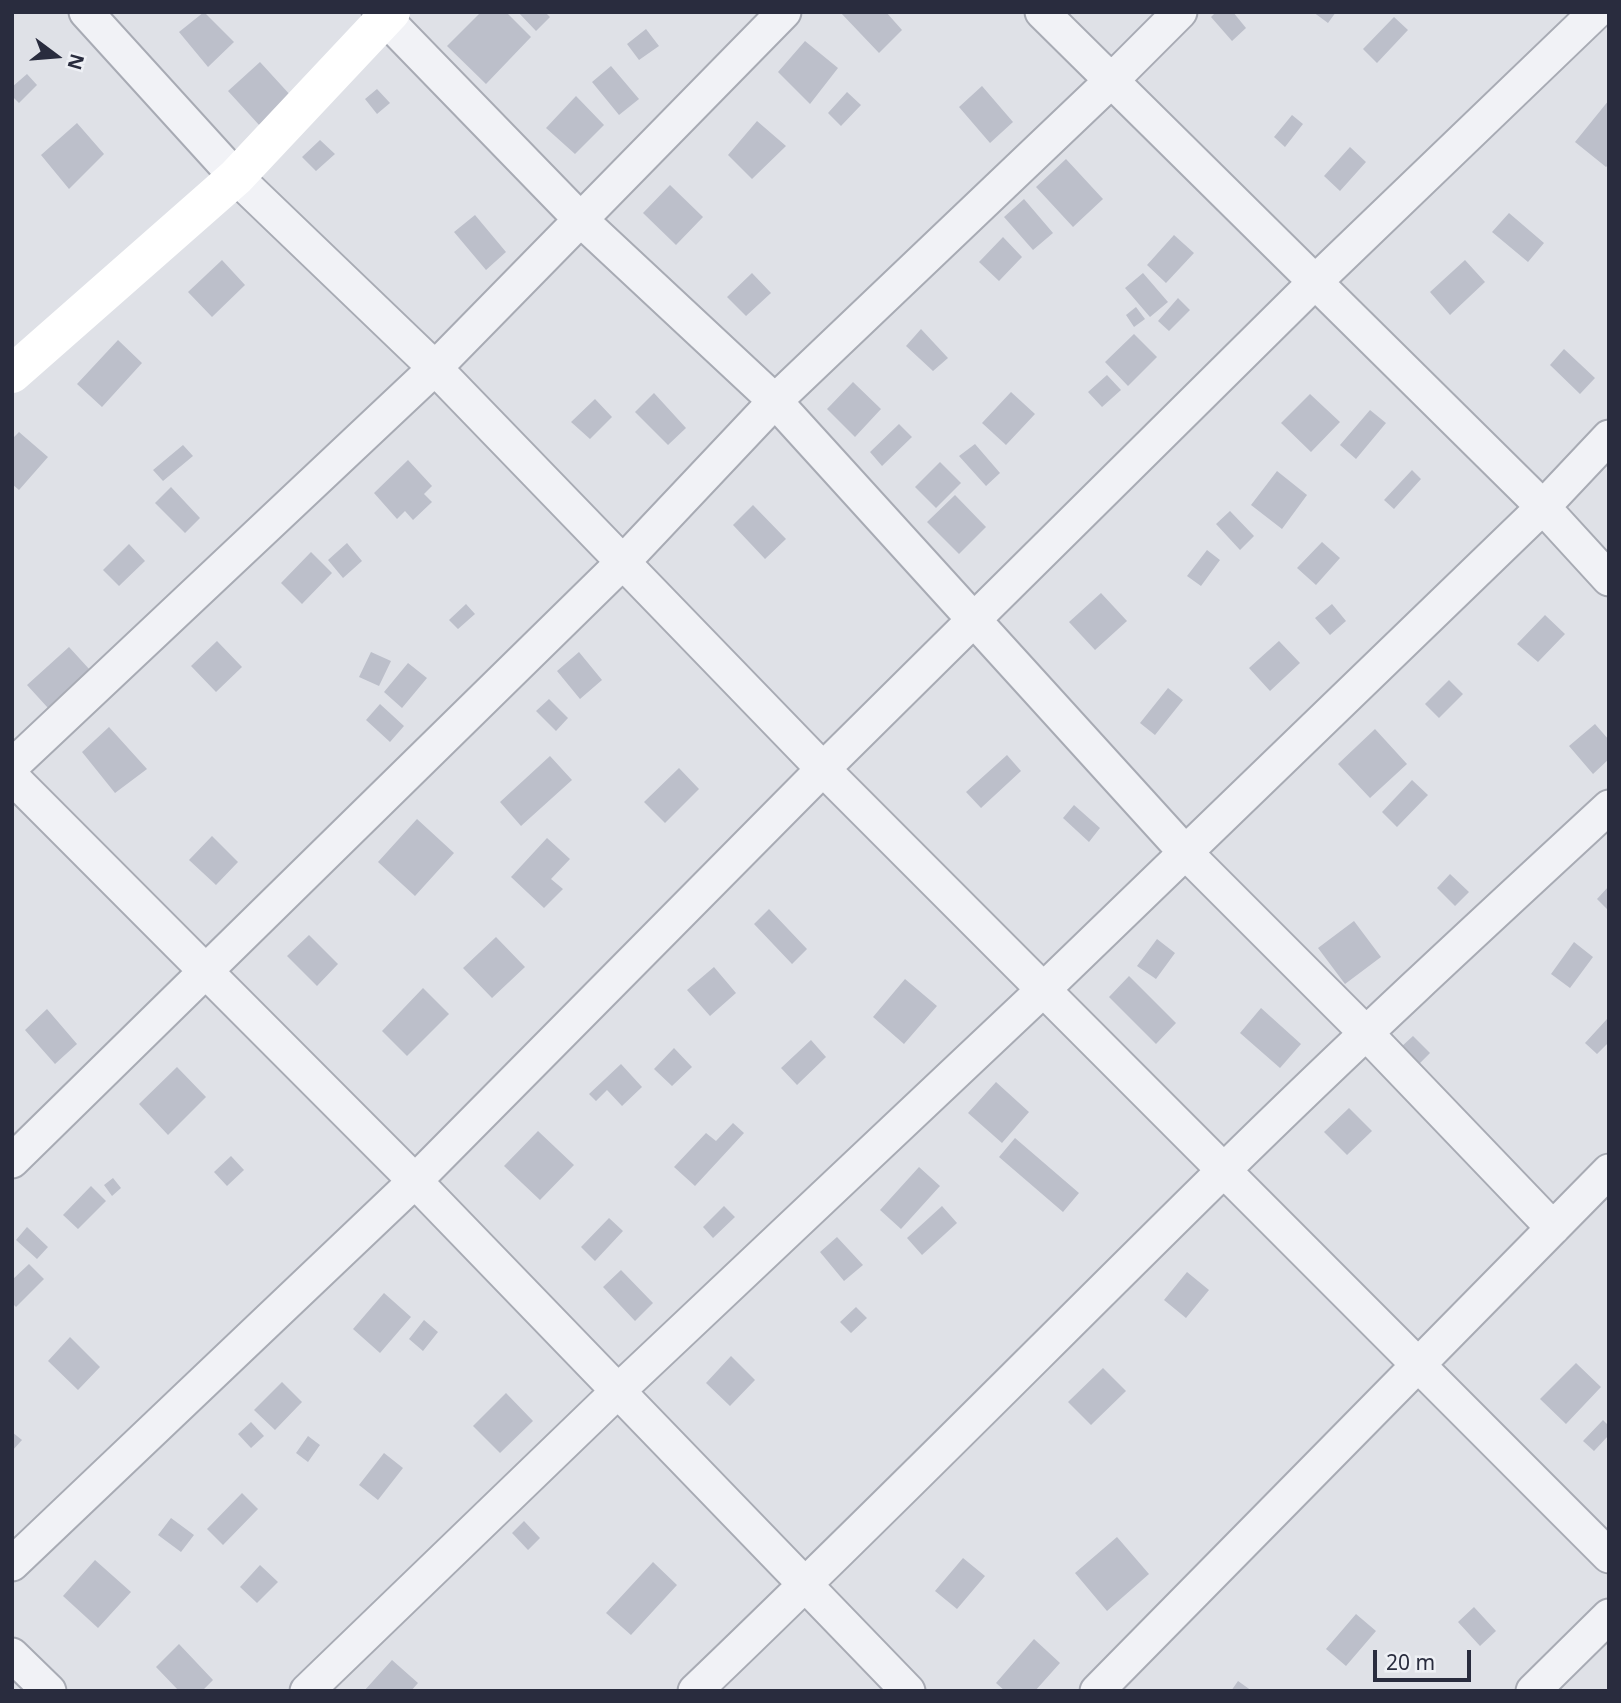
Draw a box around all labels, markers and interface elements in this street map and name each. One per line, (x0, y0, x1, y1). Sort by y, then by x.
north arrow (21, 21, 91, 91)
text: N (62, 51, 91, 73)
scale bar (1376, 1636, 1474, 1680)
text: 20 m (1386, 1648, 1435, 1676)

